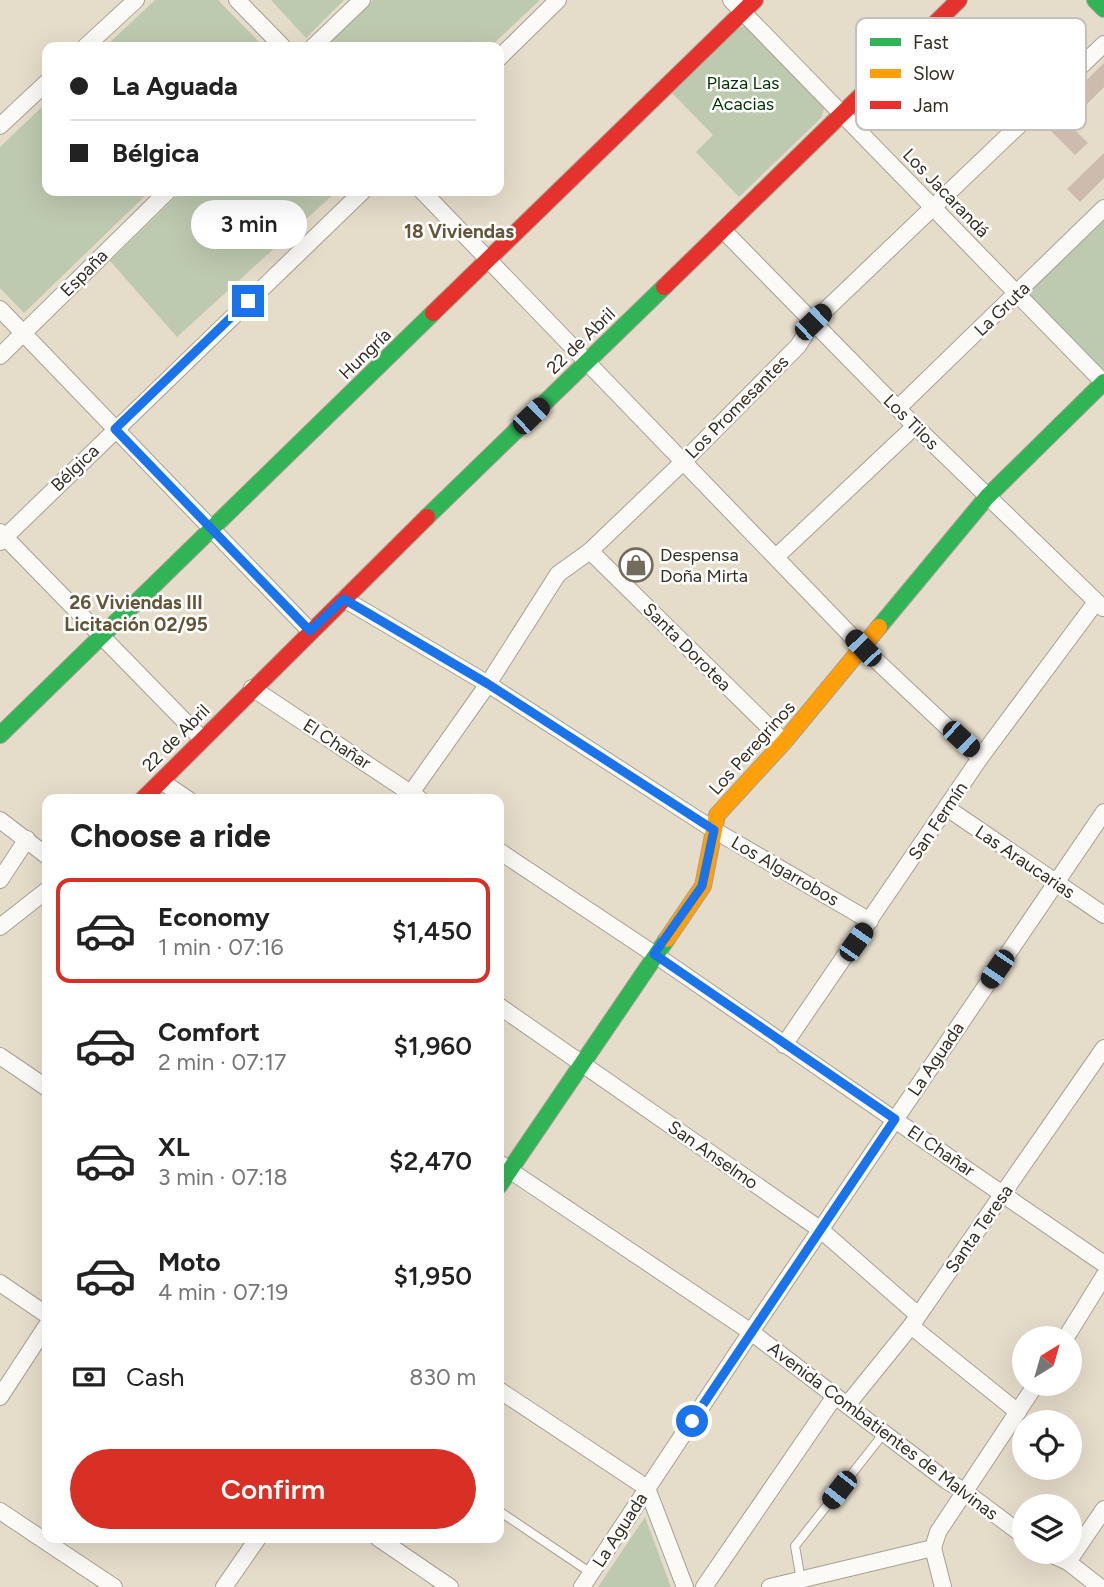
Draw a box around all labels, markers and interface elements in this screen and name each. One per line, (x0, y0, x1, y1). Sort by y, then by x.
legend (856, 18, 1086, 130)
text: Fast (913, 31, 949, 54)
text: Slow (913, 62, 955, 85)
text: La Aguada (112, 70, 238, 102)
park label: Plaza Las Acacias (707, 72, 779, 115)
text: Jam (913, 94, 949, 117)
text: Bélgica (112, 137, 199, 169)
street label: Los Jacarandá (898, 144, 994, 242)
callout: 3 min (190, 200, 306, 248)
text: 3 min (221, 210, 277, 238)
district label: 18 Viviendas (404, 220, 514, 243)
street label: España (56, 245, 112, 301)
street label: La Gruta (970, 277, 1034, 341)
route end (232, 285, 264, 317)
car (791, 300, 836, 344)
street label: 22 de Abril (542, 303, 620, 379)
street label: Hungría (334, 324, 396, 384)
street label: Los Promesantes (681, 351, 793, 463)
street label: Los Tilos (879, 390, 943, 454)
car (509, 394, 554, 438)
street label: Bélgica (46, 440, 104, 496)
place label: Despensa Doña Mirta (660, 544, 748, 587)
shop icon: Despensa Doña Mirta (617, 546, 655, 584)
district label: 26 Viviendas III Licitación 02/95 (64, 591, 208, 636)
street label: Santa Dorotea (638, 598, 736, 696)
car (841, 626, 886, 670)
street label: Los Peregrinos (704, 697, 800, 799)
street label: 22 de Abril (138, 700, 214, 776)
street label: El Chañar (299, 714, 375, 774)
car (939, 717, 984, 761)
street label: San Fermín (904, 778, 972, 864)
text: Choose a ride (70, 817, 271, 855)
street label: Las Araucarias (971, 821, 1079, 903)
street label: Los Algarrobos (727, 831, 843, 911)
icon: car (74, 899, 137, 962)
text: Economy (158, 901, 270, 933)
text: $1,450 (392, 915, 472, 947)
car (836, 919, 877, 965)
text: 1 min · 07:16 (158, 933, 284, 961)
car (977, 946, 1018, 992)
icon: car (74, 1014, 137, 1077)
text: Comfort (158, 1016, 260, 1048)
street label: La Aguada (903, 1018, 969, 1100)
text: $1,960 (394, 1030, 472, 1062)
text: 2 min · 07:17 (158, 1048, 286, 1076)
street label: San Anselmo (664, 1116, 762, 1194)
street label: El Chañar (903, 1120, 979, 1182)
icon: car (74, 1129, 137, 1192)
text: XL (158, 1131, 190, 1163)
text: $2,470 (389, 1145, 472, 1177)
text: 3 min · 07:18 (158, 1163, 288, 1191)
street label: Santa Teresa (941, 1181, 1017, 1277)
icon: car (74, 1244, 137, 1307)
text: Moto (158, 1246, 221, 1278)
text: $1,950 (394, 1260, 472, 1292)
text: 4 min · 07:19 (158, 1278, 288, 1306)
north arrow (1012, 1326, 1082, 1396)
map controls (1012, 1326, 1082, 1564)
street label: Avenida Combatientes de Malvinas (764, 1337, 1002, 1525)
icon: cash (70, 1358, 108, 1396)
text: Cash (126, 1361, 185, 1393)
text: 830 m (409, 1363, 476, 1391)
route start (676, 1405, 708, 1437)
button: locate (1012, 1410, 1082, 1480)
button: Confirm (70, 1449, 476, 1529)
car (818, 1467, 861, 1513)
street label: La Aguada (588, 1489, 652, 1571)
button: layers (1012, 1494, 1082, 1564)

